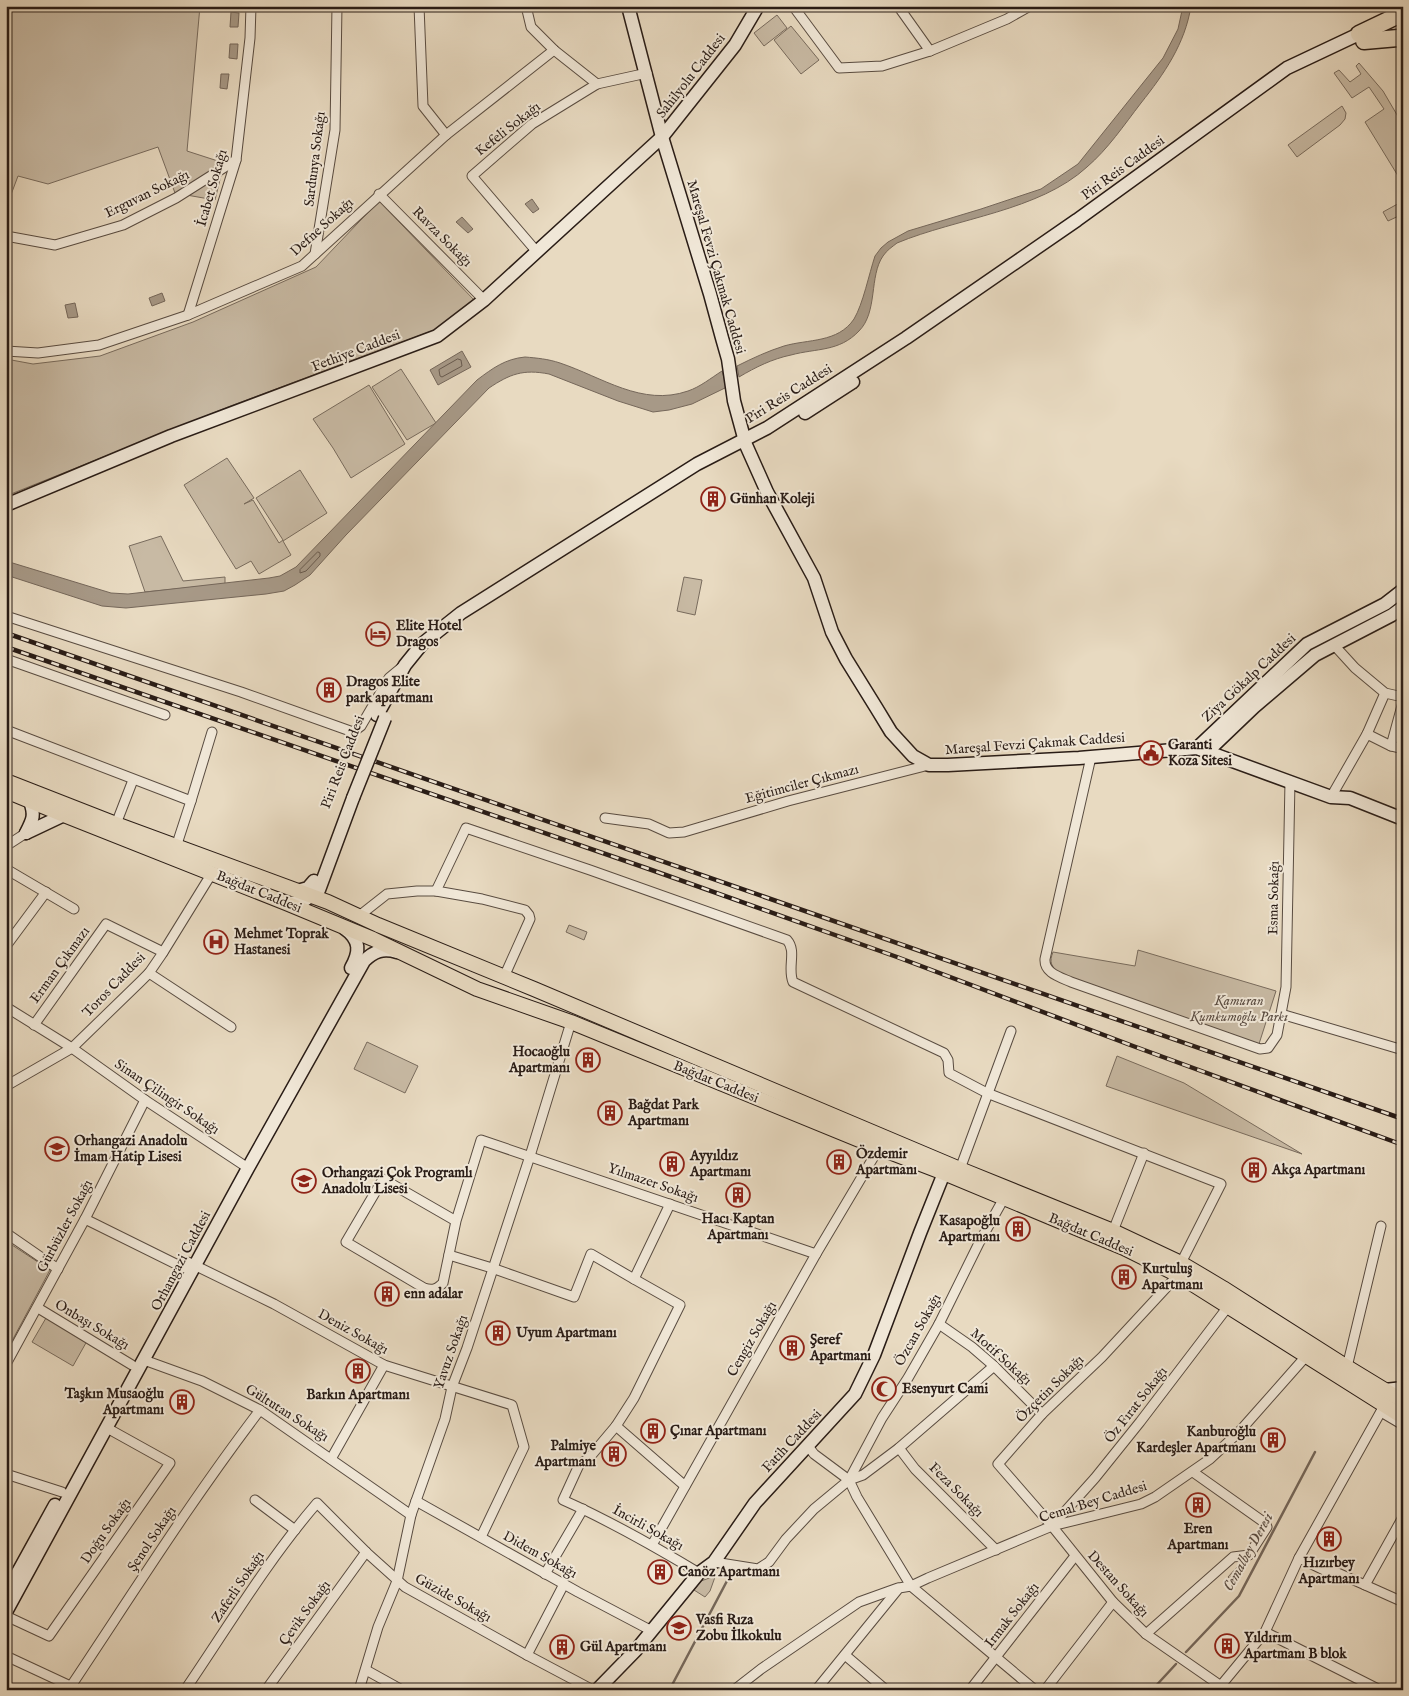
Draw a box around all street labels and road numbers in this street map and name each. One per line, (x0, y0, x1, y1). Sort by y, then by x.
street label: Sahilyolu Caddesi (652, 30, 730, 122)
street label: Kefeli Sokağı (472, 98, 545, 160)
street label: Sardunya Sokağı (300, 110, 330, 208)
street label: Piri Reis Caddesi (1078, 132, 1168, 204)
street label: İcabet Sokağı (192, 147, 232, 229)
street label: Erguvan Sokağı (102, 166, 193, 222)
street label: Mareşal Fevzi Çakmak Caddesi (682, 178, 750, 356)
street label: Defne Sokağı (287, 194, 358, 260)
street label: Ravza Sokağı (408, 203, 476, 271)
street label: Fethiye Caddesi (309, 326, 403, 376)
street label: Piri Reis Caddesi (742, 360, 836, 428)
street label: Ziya Gökalp Caddesi (1198, 630, 1300, 726)
street label: Piri Reis Caddesi (317, 713, 369, 811)
street label: Mareşal Fevzi Çakmak Caddesi (944, 729, 1126, 759)
street label: Eğitimciler Çıkmazı (743, 760, 861, 808)
street label: Esma Sokağı (1264, 861, 1284, 935)
street label: Bağdat Caddesi (214, 867, 304, 917)
street label: Erman Çıkmazı (26, 923, 94, 1007)
street label: Toros Caddesi (79, 949, 150, 1021)
street label: Sinan Çilingir Sokağı (111, 1055, 223, 1139)
street label: Bağdat Caddesi (671, 1057, 761, 1107)
street label: Yılmazer Sokağı (605, 1159, 701, 1207)
street label: Gürbüzler Sokağı (33, 1176, 97, 1276)
street label: Orhangazi Caddesi (147, 1208, 215, 1314)
street label: Bağdat Caddesi (1046, 1209, 1136, 1261)
street label: Özcan Sokağı (890, 1290, 945, 1369)
street label: Onbaşı Sokağı (51, 1296, 133, 1354)
street label: Cengiz Sokağı (723, 1298, 781, 1380)
street label: Deniz Sokağı (315, 1305, 392, 1359)
street label: Yavuz Sokağı (430, 1312, 472, 1392)
street label: Motif Sokağı (966, 1325, 1036, 1390)
street label: Özçetin Sokağı (1011, 1350, 1088, 1427)
street label: Öz Fırat Sokağı (1100, 1362, 1172, 1447)
street label: Gültutan Sokağı (242, 1380, 332, 1446)
street label: Fatih Caddesi (758, 1405, 826, 1476)
street label: Feza Sokağı (925, 1459, 987, 1521)
street label: Cemal Bey Caddesi (1037, 1477, 1149, 1527)
street label: Doğu Sokağı (77, 1494, 135, 1567)
street label: İncirli Sokağı (609, 1501, 687, 1555)
street label: Şenol Sokağı (124, 1503, 181, 1575)
street label: Didem Sokağı (500, 1527, 581, 1583)
street label: Zaferli Sokağı (207, 1547, 269, 1626)
street label: Destan Sokağı (1083, 1547, 1153, 1621)
street label: Güzide Sokağı (411, 1570, 495, 1627)
street label: Çevik Sokağı (275, 1577, 335, 1649)
street label: Irmak Sokağı (981, 1578, 1043, 1651)

